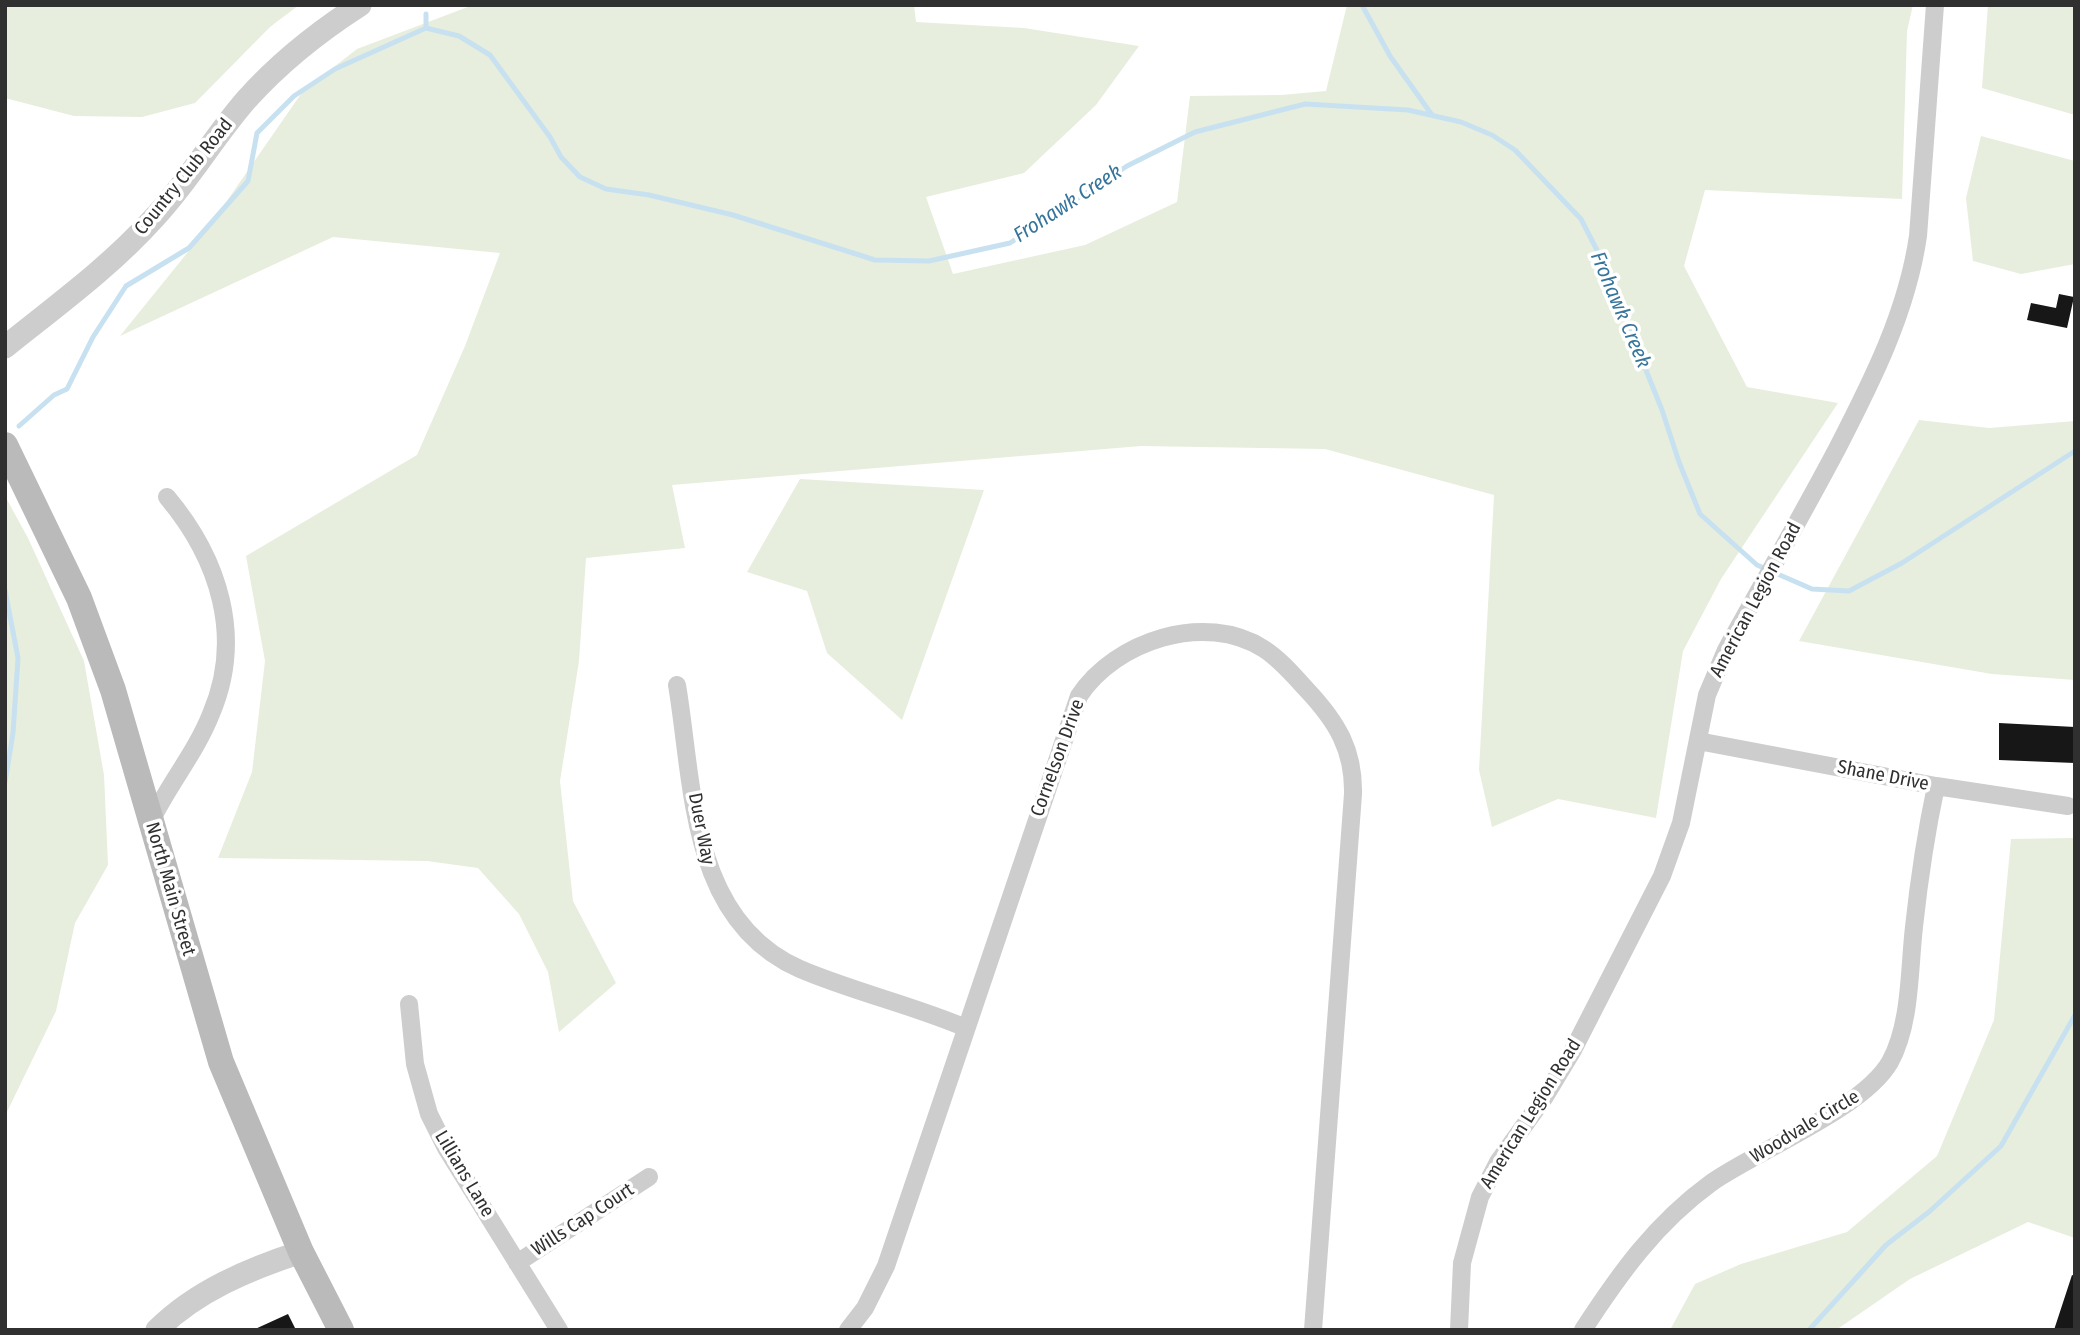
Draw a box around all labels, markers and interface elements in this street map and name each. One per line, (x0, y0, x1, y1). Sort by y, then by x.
street label: Country Club Road (130, 114, 238, 240)
water label: Frohawk Creek (1009, 160, 1127, 248)
water label: Frohawk Creek (1584, 248, 1656, 372)
street label: American Legion Road (1706, 519, 1806, 681)
street label: Cornelson Drive (1026, 696, 1090, 820)
street label: Shane Drive (1835, 756, 1931, 796)
street label: Duer Way (683, 791, 719, 867)
street label: North Main Street (140, 820, 200, 958)
street label: American Legion Road (1476, 1035, 1586, 1193)
street label: Woodvale Circle (1746, 1085, 1864, 1169)
street label: Lillians Lane (429, 1127, 499, 1221)
street label: Wills Cap Court (528, 1179, 638, 1261)

